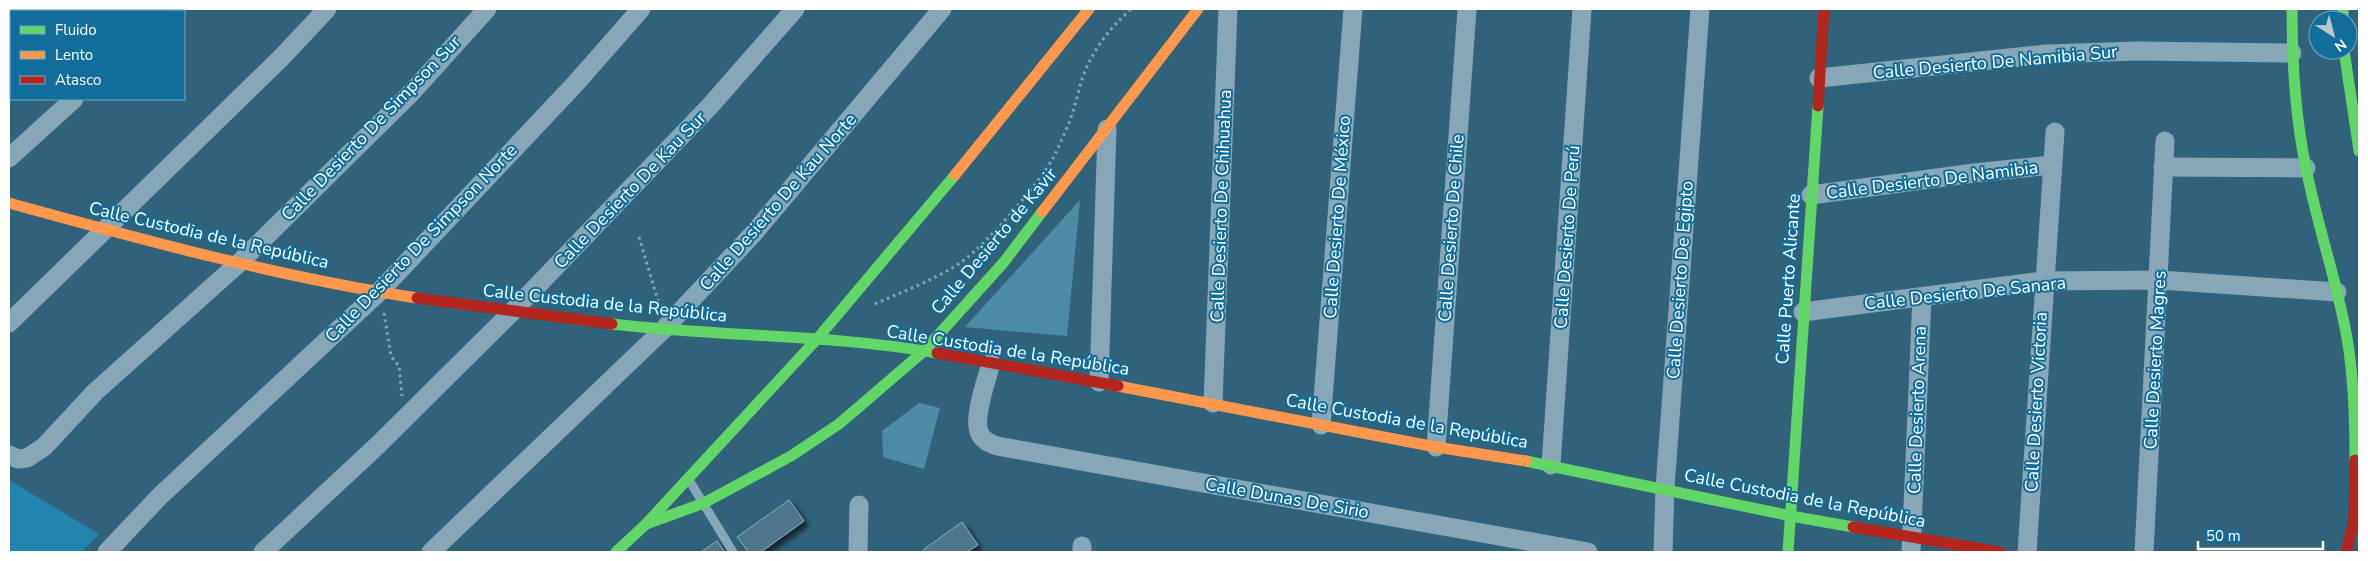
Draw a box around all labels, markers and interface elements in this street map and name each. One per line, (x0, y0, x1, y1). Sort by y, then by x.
legend (10, 10, 185, 100)
north arrow (2308, 10, 2358, 60)
text: Fluido (55, 20, 97, 40)
street label: Calle Desierto De Simpson Sur (276, 30, 467, 226)
text: N (2331, 34, 2350, 56)
street label: Calle Desierto De Namibia Sur (1872, 39, 2119, 85)
text: Lento (55, 45, 93, 65)
text: Atasco (55, 70, 101, 90)
street label: Calle Desierto De Chihuahua (1205, 89, 1237, 323)
street label: Calle Desierto De Kau Sur (548, 106, 712, 274)
street label: Calle Desierto De Kau Norte (694, 108, 862, 296)
street label: Calle Desierto De México (1318, 115, 1356, 319)
street label: Calle Desierto De Chile (1432, 133, 1470, 323)
street label: Calle Desierto De Simpson Norte (319, 138, 523, 348)
street label: Calle Desierto De Perú (1549, 144, 1585, 330)
street label: Calle Desierto De Namibia (1825, 155, 2039, 205)
street label: Calle Desierto de Kavir (926, 162, 1063, 319)
street label: Calle Desierto De Egipto (1661, 180, 1699, 380)
street label: Calle Puerto Alicante (1770, 193, 1806, 365)
street label: Calle Custodia de la República (87, 196, 331, 274)
street label: Calle Desierto De Sanara (1863, 270, 2067, 316)
street label: Calle Desierto Magres (2138, 270, 2172, 450)
street label: Calle Custodia de la República (482, 278, 728, 328)
street label: Calle Desierto Victoria (2019, 311, 2053, 493)
street label: Calle Custodia de la República (885, 319, 1131, 381)
street label: Calle Desierto Arena (1902, 326, 1932, 494)
street label: Calle Custodia de la República (1284, 388, 1530, 454)
street label: Calle Custodia de la República (1682, 463, 1928, 533)
street label: Calle Dunas De Sirio (1203, 472, 1371, 524)
scale bar (2198, 518, 2323, 550)
text: 50 m (2206, 526, 2241, 546)

